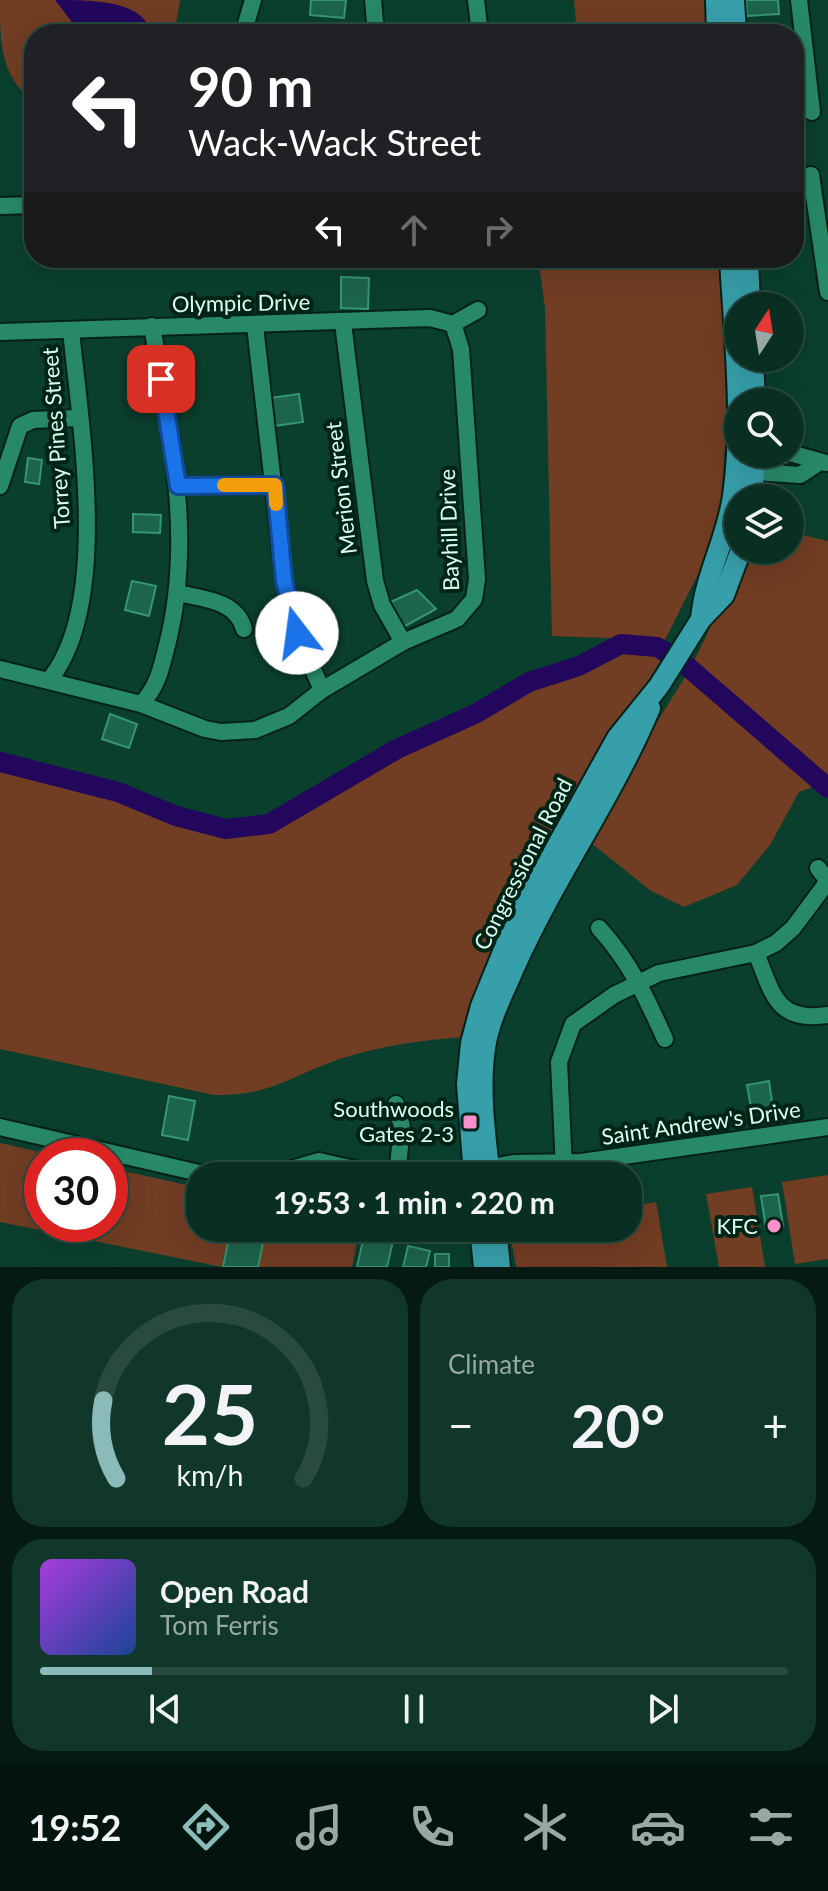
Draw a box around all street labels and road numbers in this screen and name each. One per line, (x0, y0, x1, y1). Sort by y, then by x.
street label: Olympic Drive (172, 288, 310, 317)
street label: Torrey Pines Street (36, 346, 75, 530)
street label: Merion Street (319, 420, 362, 556)
street label: Bayhill Drive (433, 469, 464, 591)
street label: Congressional Road (468, 773, 578, 954)
street label: Saint Andrew's Drive (600, 1095, 802, 1150)

